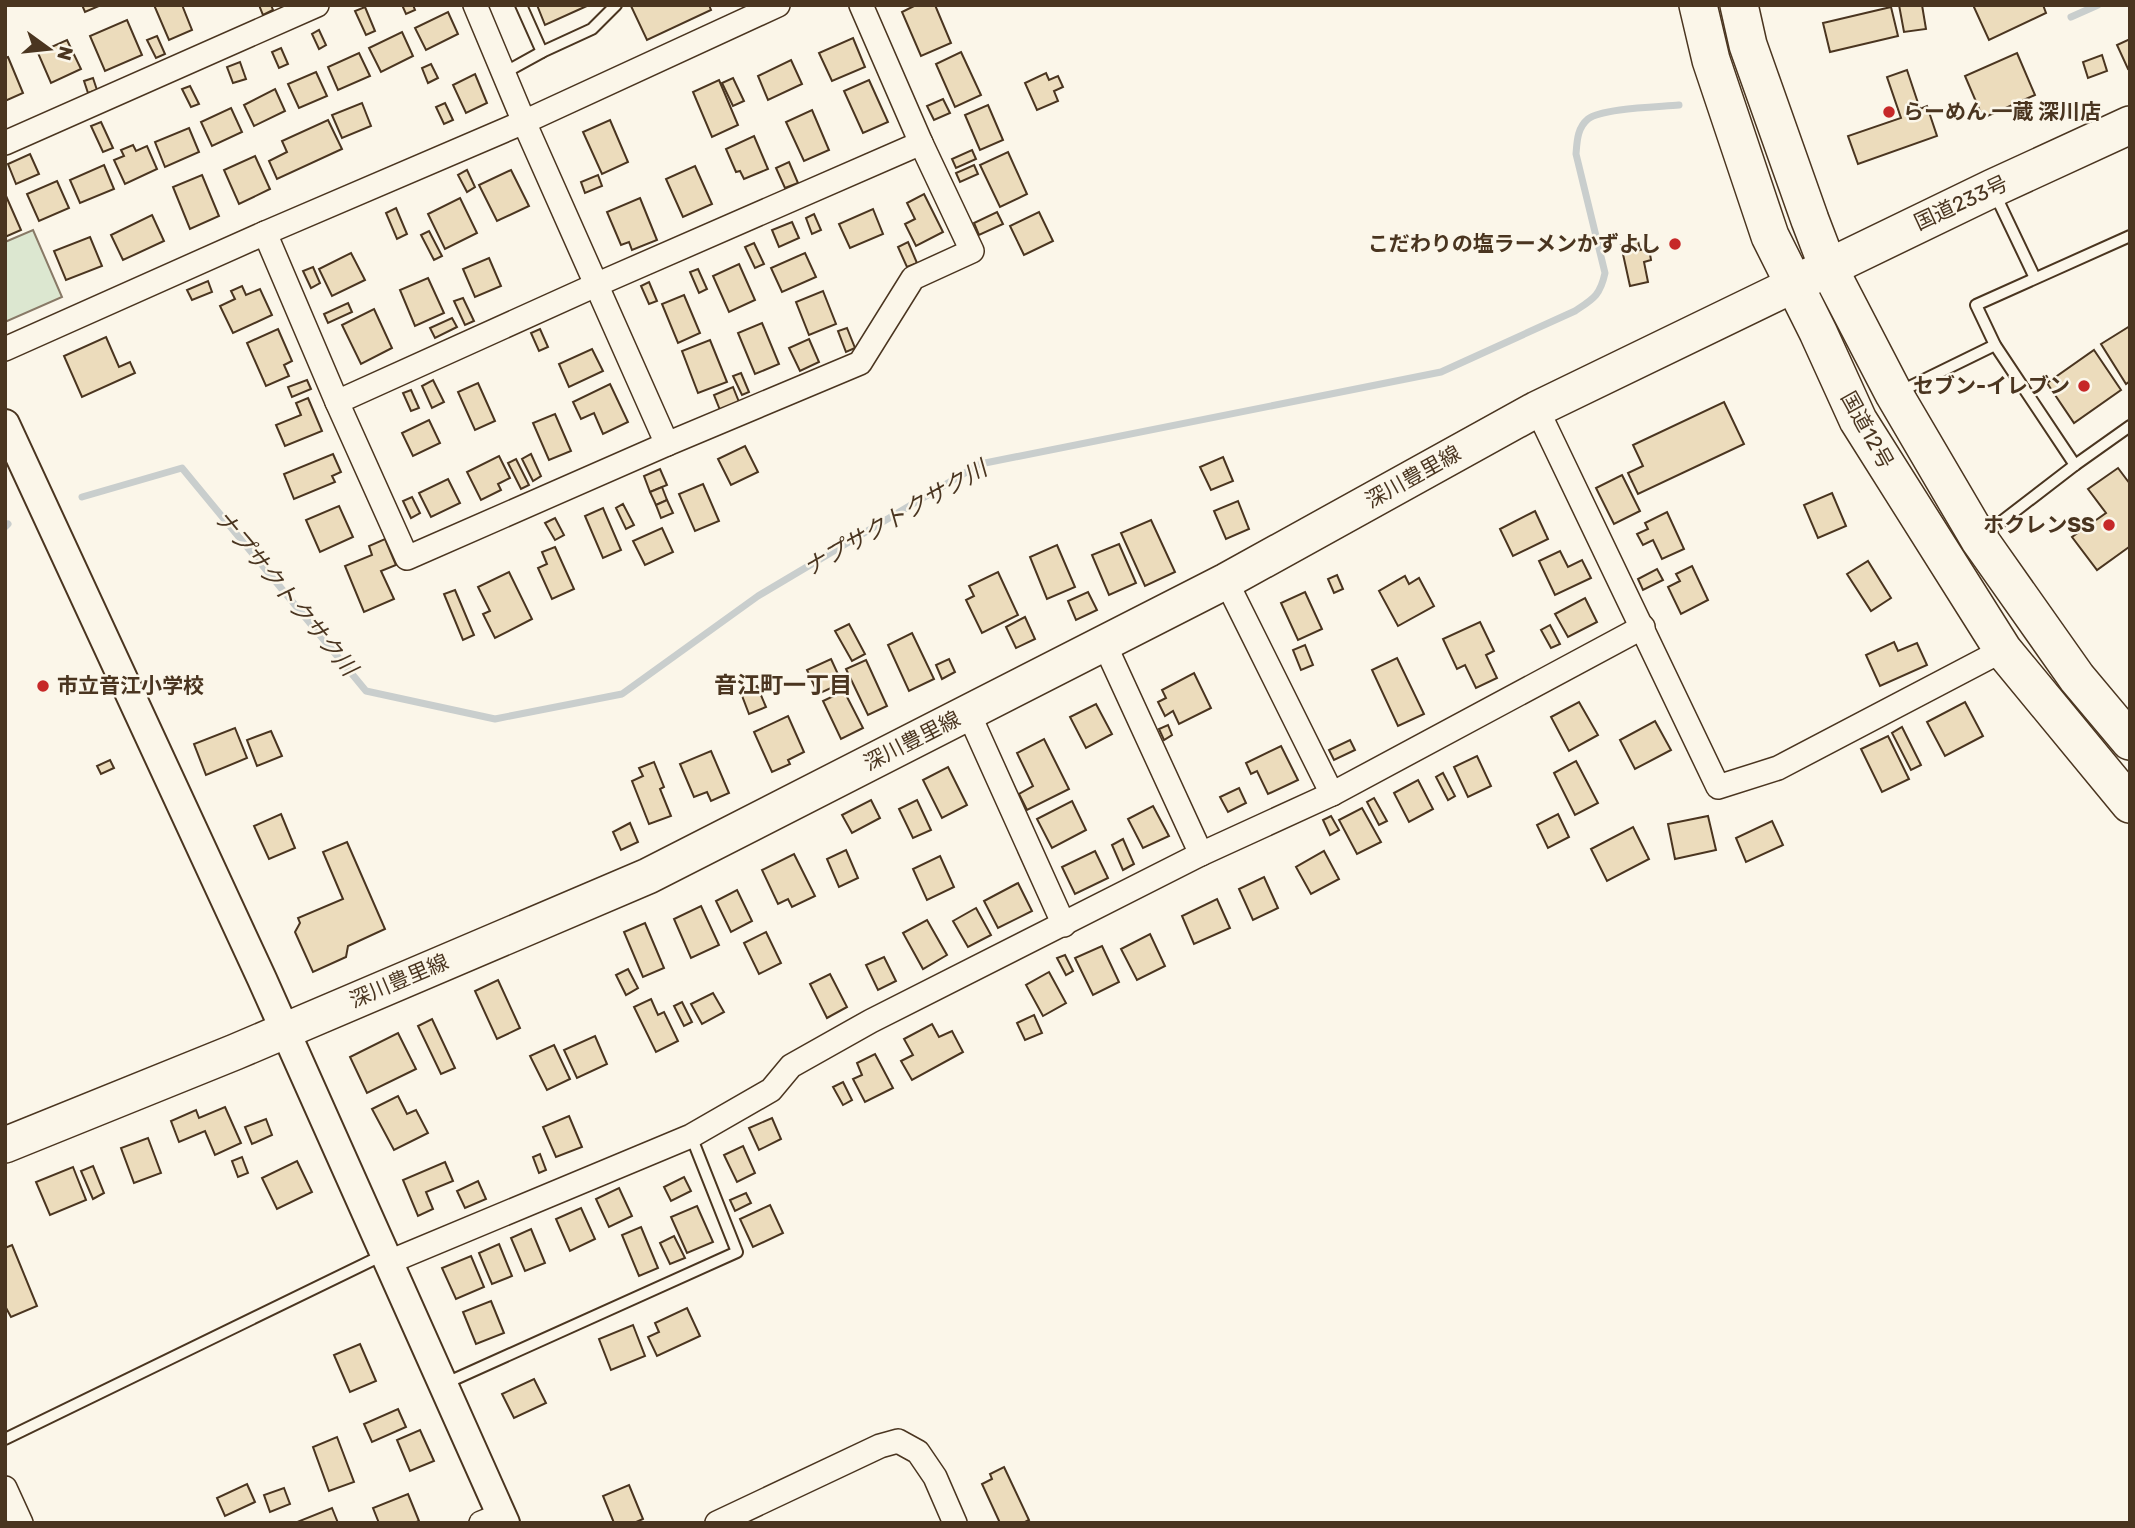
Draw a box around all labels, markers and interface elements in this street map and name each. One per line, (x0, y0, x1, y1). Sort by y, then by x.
north arrow (14, 14, 84, 84)
text: N (52, 44, 78, 63)
place label: らーめん 一蔵 深川店 (1903, 99, 2101, 124)
marker: らーめん 一蔵 深川店 (1881, 104, 1897, 120)
street label: 国道233号 (1910, 170, 2012, 235)
place label: こだわりの塩ラーメンかずよし (1368, 231, 1661, 256)
marker: こだわりの塩ラーメンかずよし (1667, 236, 1683, 252)
place label: セブン-イレブン (1913, 373, 2070, 398)
marker: セブン-イレブン (2076, 378, 2092, 394)
street label: 国道12号 (1836, 387, 1899, 473)
street label: 深川豊里線 (1361, 440, 1465, 513)
water label: ナプサクトクサク川 (798, 453, 994, 582)
water label: ナプサクトクサク川 (209, 505, 365, 684)
place label: ホクレンSS (1983, 512, 2095, 537)
marker: ホクレンSS (2101, 517, 2117, 533)
district label: 音江町一丁目 (714, 671, 852, 699)
place label: 市立音江小学校 (57, 673, 204, 698)
marker: 市立音江小学校 (35, 678, 51, 694)
street label: 深川豊里線 (859, 706, 964, 776)
street label: 深川豊里線 (346, 949, 452, 1013)

